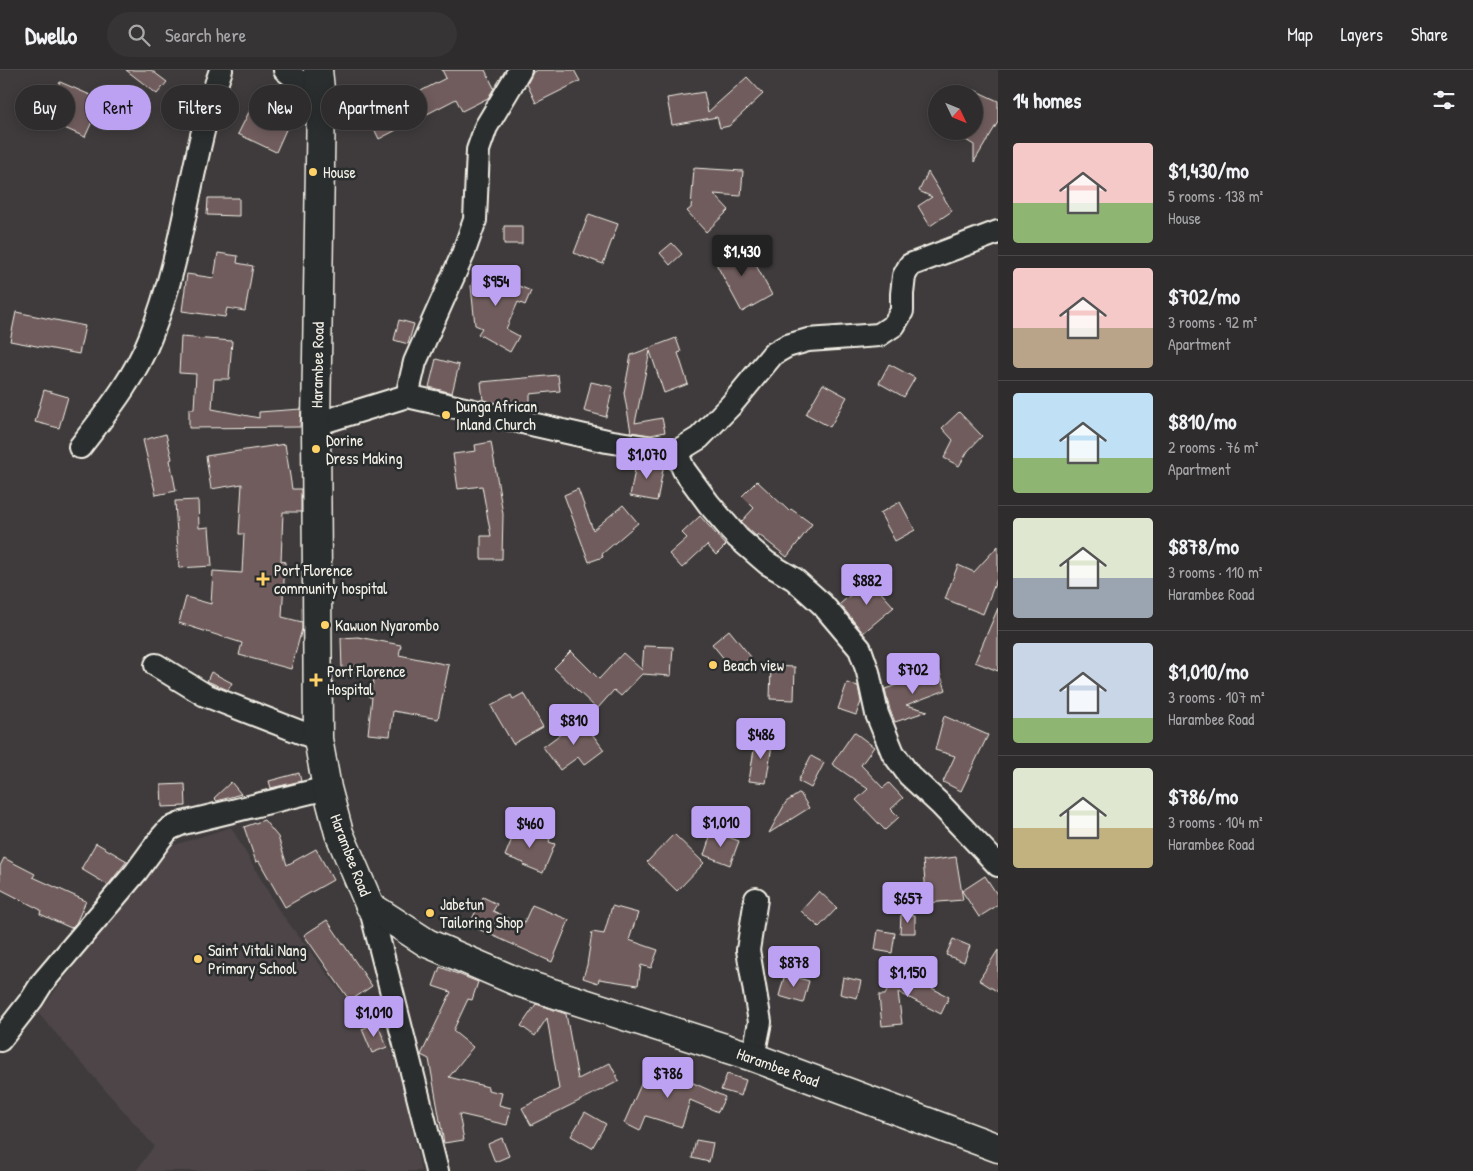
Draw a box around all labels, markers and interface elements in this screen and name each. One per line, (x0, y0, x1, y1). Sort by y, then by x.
search box (107, 12, 457, 57)
text: Dwello (25, 19, 77, 51)
icon: search (125, 21, 153, 49)
text: Search here (165, 22, 246, 48)
text: Map (1287, 22, 1313, 47)
text: Layers (1341, 22, 1383, 47)
text: Share (1411, 22, 1448, 47)
chip: Buy (15, 85, 75, 130)
chip: Rent (85, 85, 151, 130)
chip: Filters (161, 85, 239, 130)
chip: New (249, 85, 311, 130)
chip: Apartment (321, 85, 427, 130)
north arrow (928, 85, 982, 140)
map controls (928, 85, 983, 140)
text: 14 homes (1013, 86, 1081, 115)
icon: filters (1430, 86, 1458, 114)
text: $1,430/mo (1168, 156, 1249, 185)
place label: House (323, 161, 356, 183)
icon: home (1053, 163, 1113, 223)
marker: House (307, 166, 319, 178)
text: 5 rooms · 138 m² (1168, 185, 1263, 207)
text: House (1168, 207, 1201, 229)
pin: $1,430 (701, 234, 783, 277)
text: $1,430 (723, 240, 761, 262)
pin: $954 (466, 264, 526, 307)
text: $954 (483, 270, 509, 292)
text: $702/mo (1168, 282, 1240, 311)
icon: home (1053, 288, 1113, 348)
text: 3 rooms · 92 m² (1168, 311, 1257, 333)
street label: Harambee Road (305, 322, 329, 408)
text: Apartment (1168, 333, 1231, 355)
place label: Dunga African Inland Church (456, 395, 537, 435)
text: $810/mo (1168, 407, 1236, 436)
marker: Dunga African Inland Church (440, 409, 452, 421)
icon: home (1053, 413, 1113, 473)
place label: Dorine Dress Making (326, 429, 403, 469)
text: 2 rooms · 76 m² (1168, 436, 1258, 458)
pin: $1,070 (606, 438, 688, 480)
marker: Dorine Dress Making (310, 443, 322, 455)
text: $1,070 (627, 443, 667, 465)
text: Apartment (1168, 458, 1231, 480)
text: $878/mo (1168, 532, 1239, 561)
icon: home (1053, 538, 1113, 598)
place label: Port Florence community hospital (274, 559, 388, 599)
text: 3 rooms · 110 m² (1168, 561, 1263, 583)
pin: $882 (837, 564, 897, 606)
text: $882 (852, 569, 882, 591)
marker: Port Florence community hospital (256, 572, 270, 586)
text: Harambee Road (1168, 583, 1254, 605)
place label: Kawuon Nyarombo (335, 614, 439, 636)
marker: Kawuon Nyarombo (319, 619, 331, 631)
pin: $702 (883, 652, 943, 695)
place label: Beach view (723, 654, 784, 676)
text: $1,010/mo (1168, 657, 1249, 686)
text: $702 (898, 658, 928, 680)
marker: Beach view (707, 659, 719, 671)
place label: Port Florence Hospital (327, 660, 406, 700)
icon: home (1053, 663, 1113, 723)
marker: Port Florence Hospital (309, 673, 323, 687)
text: 3 rooms · 107 m² (1168, 686, 1265, 708)
pin: $810 (544, 704, 604, 746)
text: Harambee Road (1168, 708, 1254, 730)
text: $810 (560, 709, 588, 731)
pin: $486 (731, 718, 791, 760)
text: $486 (747, 723, 775, 745)
text: $786/mo (1168, 782, 1238, 811)
icon: home (1053, 788, 1113, 848)
pin: $460 (500, 806, 560, 849)
pin: $1,010 (680, 806, 762, 848)
street label: Harambee Road (325, 811, 377, 899)
text: $1,010 (702, 811, 740, 833)
text: 3 rooms · 104 m² (1168, 811, 1263, 833)
text: $460 (516, 812, 544, 834)
text: Harambee Road (1168, 833, 1254, 855)
pin: $657 (878, 882, 938, 924)
text: $657 (893, 887, 923, 909)
place label: Jabetun Tailoring Shop (440, 893, 523, 933)
marker: Jabetun Tailoring Shop (424, 907, 436, 919)
place label: Saint Vitali Nang Primary School (208, 939, 307, 979)
pin: $878 (764, 946, 824, 988)
text: $878 (779, 951, 809, 973)
marker: Saint Vitali Nang Primary School (192, 953, 204, 965)
pin: $1,150 (867, 956, 949, 998)
text: $1,150 (890, 961, 926, 983)
pin: $1,010 (333, 996, 415, 1038)
text: $1,010 (355, 1001, 393, 1023)
street label: Harambee Road (734, 1042, 822, 1092)
pin: $786 (638, 1056, 698, 1099)
text: $786 (653, 1062, 683, 1084)

